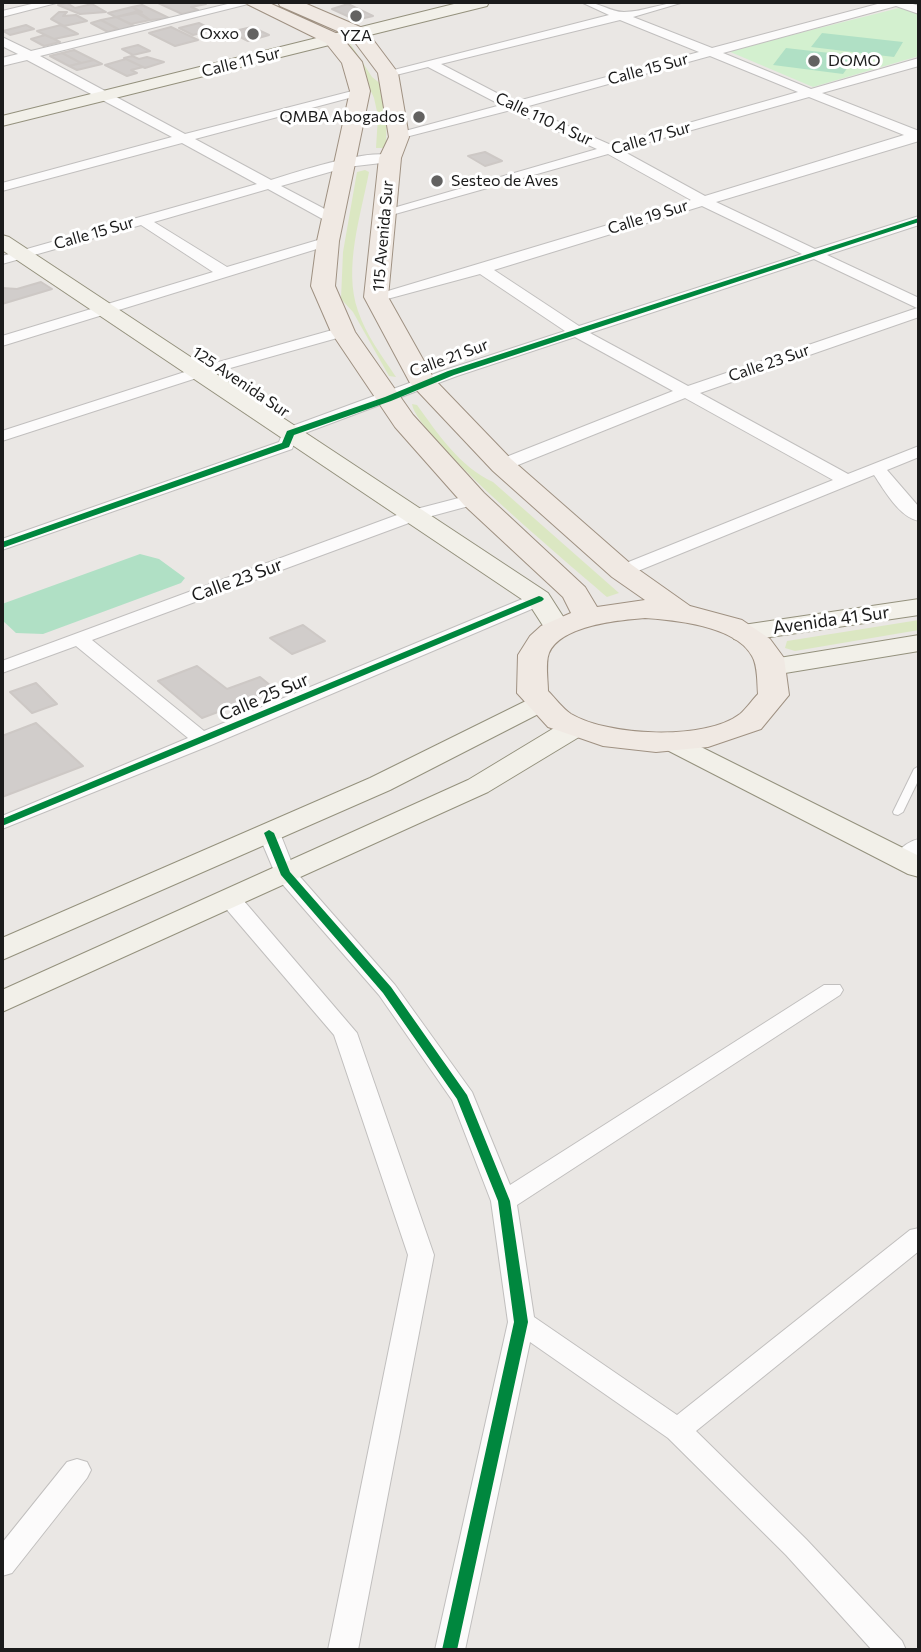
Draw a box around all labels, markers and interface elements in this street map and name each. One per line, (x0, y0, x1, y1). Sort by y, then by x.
marker: YZA (348, 8, 364, 24)
place label: Oxxo (200, 24, 239, 44)
marker: Oxxo (245, 26, 261, 42)
place label: YZA (340, 26, 372, 46)
street label: Calle 11 Sur (200, 43, 282, 81)
street label: Calle 15 Sur (606, 49, 690, 89)
place label: DOMO (828, 51, 881, 71)
marker: DOMO (806, 53, 822, 69)
street label: Calle 110 A Sur (492, 88, 596, 150)
place label: QMBA Abogados (280, 107, 405, 127)
marker: QMBA Abogados (411, 109, 427, 125)
street label: Calle 17 Sur (609, 117, 693, 159)
place label: Sesteo de Aves (451, 171, 558, 191)
marker: Sesteo de Aves (429, 173, 445, 189)
street label: 115 Avenida Sur (369, 180, 397, 292)
street label: Calle 19 Sur (605, 196, 691, 238)
street label: Calle 15 Sur (52, 212, 136, 254)
street label: Calle 21 Sur (407, 335, 491, 381)
street label: Calle 23 Sur (726, 340, 812, 386)
street label: 125 Avenida Sur (189, 342, 293, 422)
street label: Calle 23 Sur (189, 554, 285, 606)
street label: Avenida 41 Sur (771, 601, 891, 639)
street label: Calle 25 Sur (216, 668, 312, 726)

